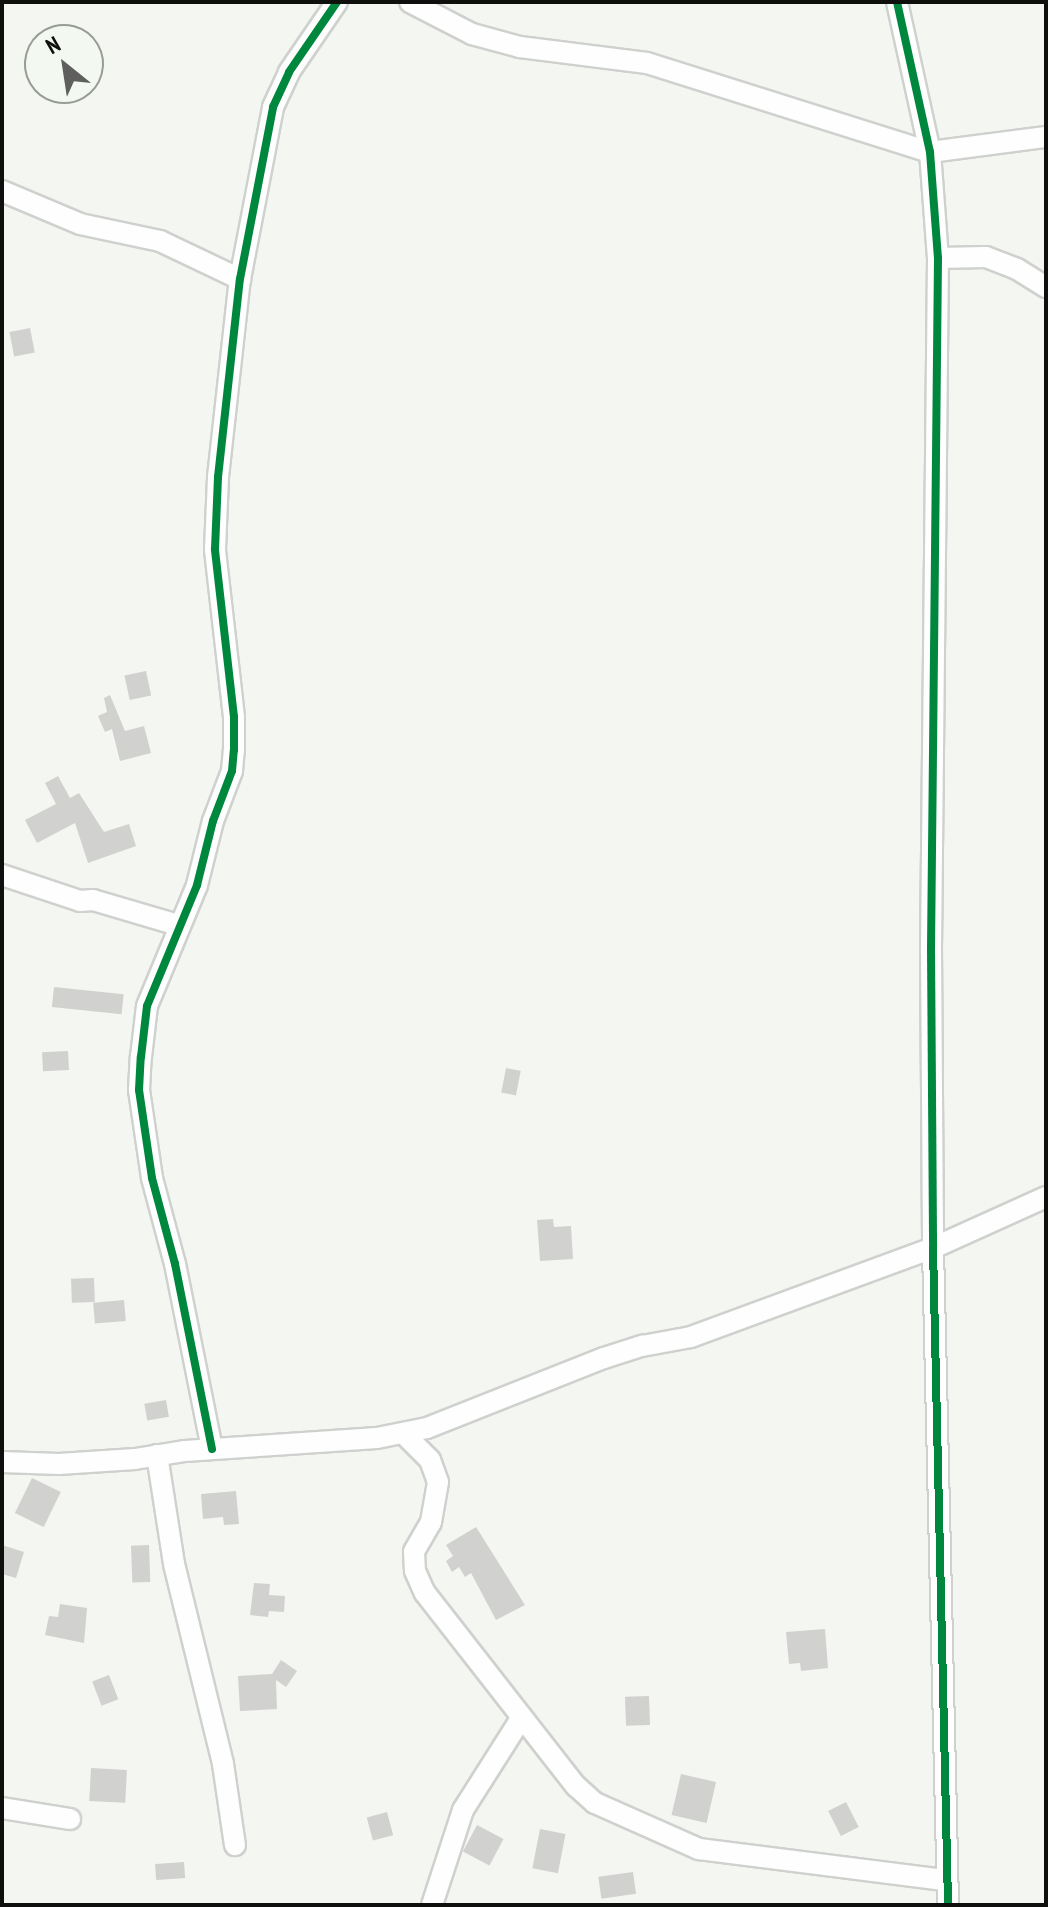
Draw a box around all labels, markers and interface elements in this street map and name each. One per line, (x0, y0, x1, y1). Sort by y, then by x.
north arrow (24, 24, 104, 104)
text: N (41, 30, 65, 60)

